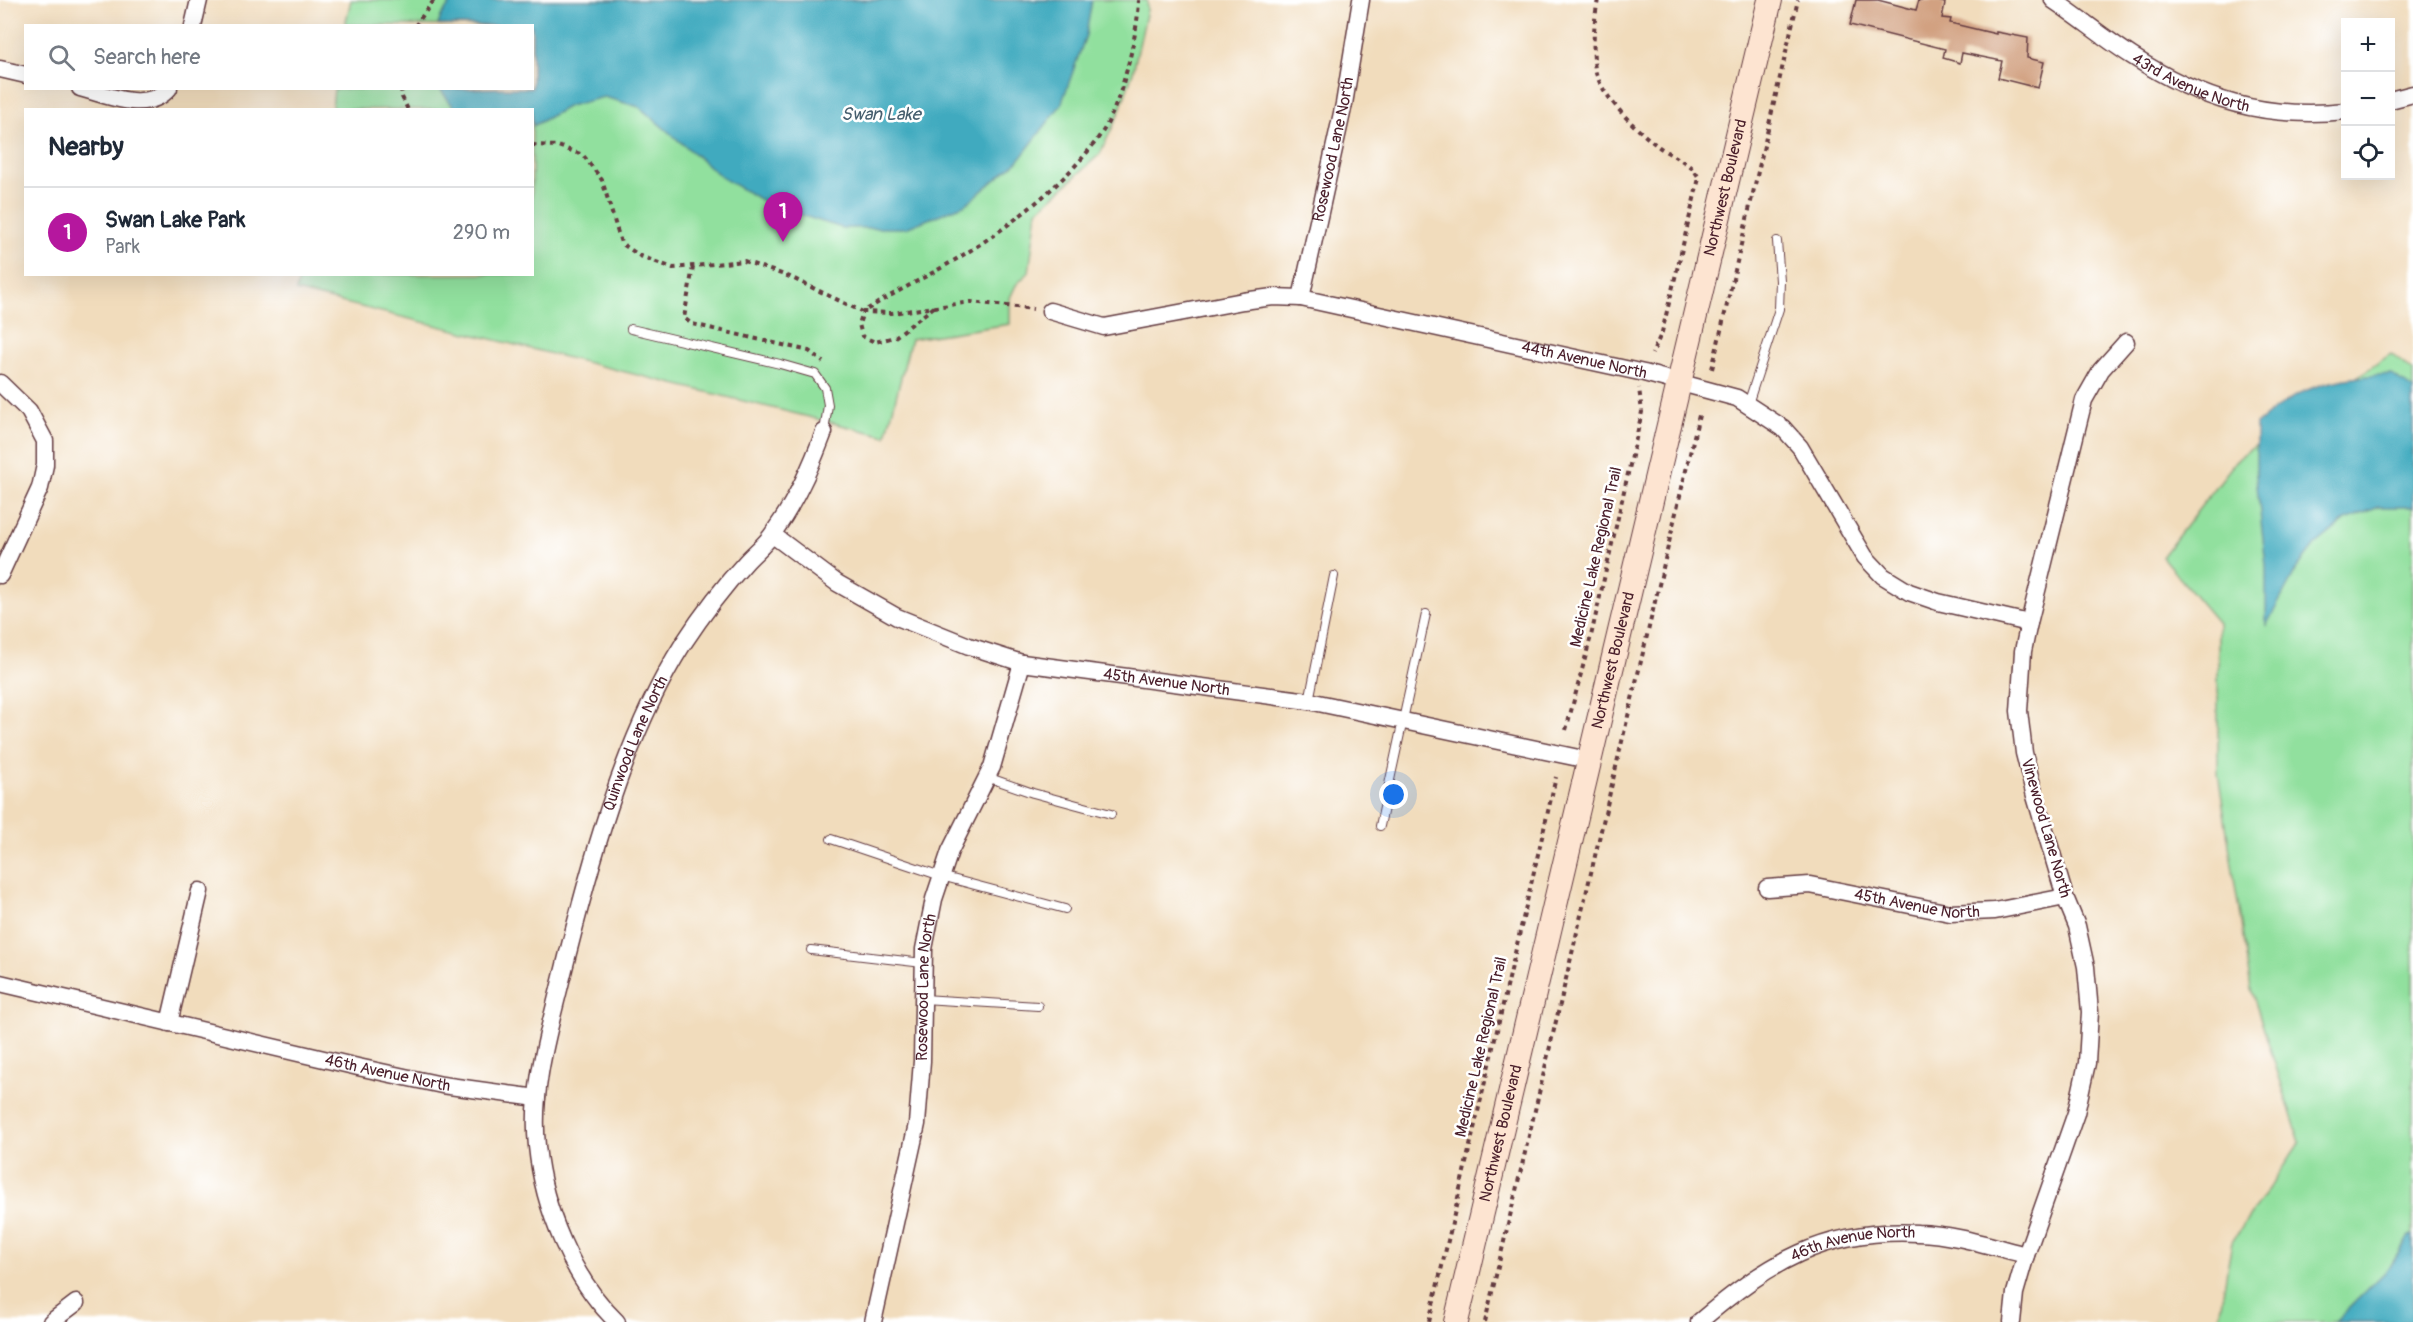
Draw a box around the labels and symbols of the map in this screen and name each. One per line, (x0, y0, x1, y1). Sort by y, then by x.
street label: 43rd Avenue North (2128, 49, 2251, 117)
street label: Rosewood Lane North (1308, 76, 1358, 224)
water label: Swan Lake (841, 103, 923, 126)
street label: Northwest Boulevard (1700, 117, 1751, 258)
pin: 1 (764, 192, 802, 242)
street label: 44th Avenue North (1520, 337, 1649, 383)
street label: Medicine Lake Regional Trail (1566, 465, 1626, 649)
street label: Northwest Boulevard (1587, 590, 1639, 731)
street label: 45th Avenue North (1102, 664, 1231, 700)
street label: Quinwood Lane North (599, 672, 673, 813)
street label: Vinewood Lane North (2017, 756, 2075, 900)
your location (1379, 780, 1408, 809)
street label: 45th Avenue North (1852, 884, 1980, 923)
street label: Rosewood Lane North (912, 912, 941, 1061)
street label: Medicine Lake Regional Trail (1451, 955, 1511, 1139)
street label: 46th Avenue North (323, 1050, 452, 1096)
street label: Northwest Boulevard (1475, 1063, 1527, 1204)
street label: 46th Avenue North (1787, 1222, 1916, 1266)

